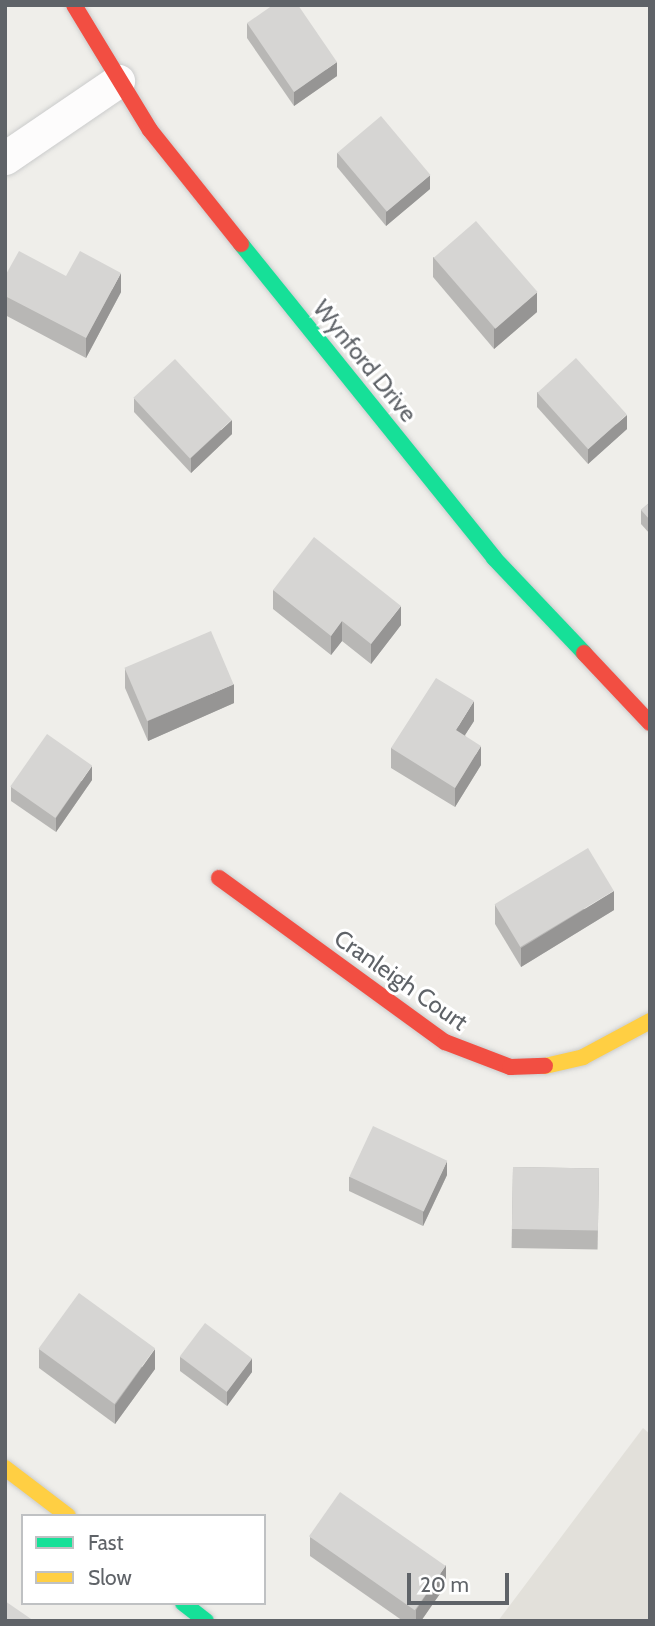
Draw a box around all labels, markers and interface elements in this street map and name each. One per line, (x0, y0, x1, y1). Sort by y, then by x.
street label: Wynford Drive (307, 294, 423, 428)
street label: Cranleigh Court (329, 923, 473, 1037)
legend (21, 1514, 266, 1605)
text: Fast (88, 1530, 124, 1555)
scale bar (410, 1560, 512, 1604)
text: Slow (88, 1565, 132, 1590)
text: 20 m (420, 1572, 469, 1597)

